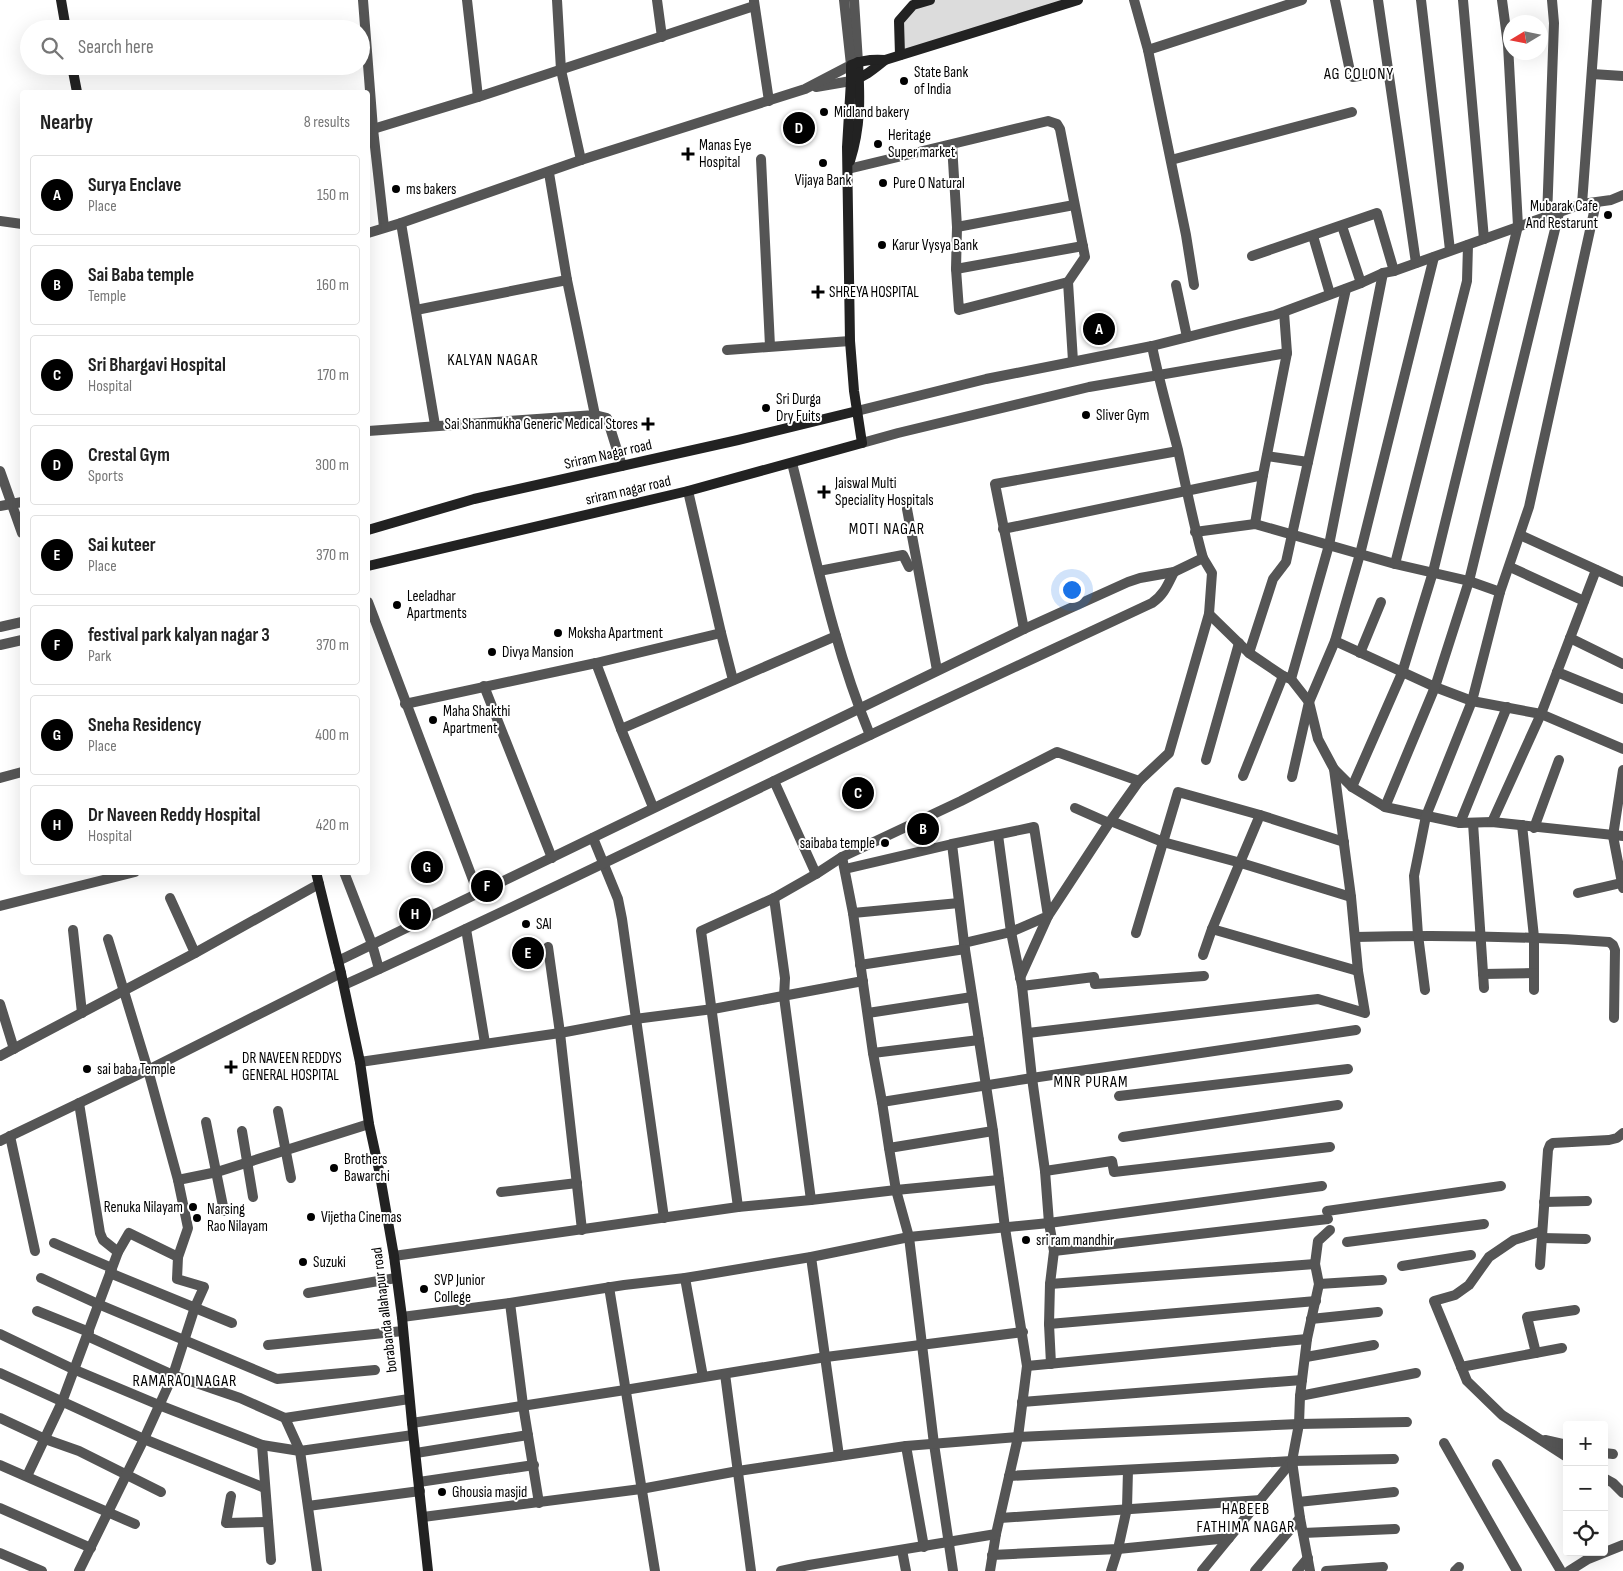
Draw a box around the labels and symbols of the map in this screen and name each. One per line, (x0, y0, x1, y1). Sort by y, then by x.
north arrow (1503, 15, 1548, 60)
place label: State Bank of India (914, 63, 968, 99)
district label: AG COLONY (1323, 65, 1394, 84)
marker: State Bank of India (898, 75, 910, 87)
place label: Midland bakery (834, 103, 910, 122)
marker: Midland bakery (818, 106, 830, 118)
pin: D (783, 109, 815, 147)
place label: Heritage Super market (888, 126, 956, 162)
place label: Manas Eye Hospital (699, 136, 752, 172)
marker: Heritage Super market (872, 138, 884, 150)
marker: Manas Eye Hospital (681, 147, 695, 161)
marker: Vijaya Bank (817, 157, 829, 169)
place label: Vijaya Bank (795, 171, 851, 190)
place label: Pure O Natural (893, 174, 965, 193)
marker: Pure O Natural (877, 177, 889, 189)
place label: ms bakers (406, 180, 456, 199)
marker: ms bakers (390, 183, 402, 195)
place label: Mubarak Cafe And Restarunt (1525, 197, 1598, 233)
marker: Mubarak Cafe And Restarunt (1602, 209, 1614, 221)
place label: Karur Vysya Bank (892, 236, 978, 255)
marker: Karur Vysya Bank (876, 239, 888, 251)
place label: SHREYA HOSPITAL (829, 283, 919, 302)
marker: SHREYA HOSPITAL (811, 285, 825, 299)
pin: A (1083, 310, 1115, 348)
district label: KALYAN NAGAR (447, 351, 539, 370)
place label: Sri Durga Dry Fuits (776, 390, 821, 426)
marker: Sri Durga Dry Fuits (760, 402, 772, 414)
place label: Sliver Gym (1096, 406, 1149, 425)
marker: Sliver Gym (1080, 409, 1092, 421)
place label: Sai Shanmukha Generic Medical Stores (445, 415, 638, 434)
marker: Sai Shanmukha Generic Medical Stores (642, 418, 654, 430)
street label: Sriram Nagar road (562, 435, 654, 474)
street label: sriram nagar road (584, 471, 673, 510)
place label: Jaiswal Multi Speciality Hospitals (834, 474, 934, 510)
marker: Jaiswal Multi Speciality Hospitals (817, 485, 831, 499)
district label: MOTI NAGAR (849, 520, 925, 539)
your location (1059, 577, 1085, 603)
place label: Leeladhar Apartments (406, 587, 467, 623)
marker: Leeladhar Apartments (391, 599, 403, 611)
place label: Moksha Apartment (568, 624, 664, 643)
marker: Moksha Apartment (552, 627, 564, 639)
place label: Divya Mansion (502, 643, 574, 662)
marker: Divya Mansion (486, 646, 498, 658)
place label: Maha Shakthi Apartment (442, 702, 511, 738)
marker: Maha Shakthi Apartment (427, 714, 439, 726)
pin: C (842, 774, 874, 812)
pin: B (907, 810, 939, 848)
place label: saibaba temple (800, 834, 875, 853)
marker: saibaba temple (879, 837, 891, 849)
pin: G (411, 848, 443, 886)
pin: F (471, 867, 503, 905)
pin: H (399, 895, 431, 933)
place label: SAI (536, 915, 552, 934)
marker: SAI (520, 918, 532, 930)
pin: E (512, 934, 544, 972)
place label: DR NAVEEN REDDYS GENERAL HOSPITAL (242, 1049, 342, 1085)
place label: sai baba Temple (97, 1060, 175, 1079)
marker: DR NAVEEN REDDYS GENERAL HOSPITAL (224, 1060, 238, 1074)
marker: sai baba Temple (81, 1063, 93, 1075)
district label: MNR PURAM (1054, 1073, 1128, 1092)
place label: Brothers Bawarchi (344, 1150, 390, 1186)
marker: Brothers Bawarchi (328, 1162, 340, 1174)
place label: Renuka Nilayam (104, 1198, 183, 1217)
place label: Narsing Rao Nilayam (207, 1200, 268, 1236)
marker: Renuka Nilayam (187, 1201, 199, 1213)
place label: Vijetha Cinemas (321, 1208, 402, 1227)
marker: Vijetha Cinemas (305, 1211, 317, 1223)
marker: Narsing Rao Nilayam (191, 1212, 203, 1224)
place label: sri ram mandhir (1036, 1231, 1115, 1250)
marker: sri ram mandhir (1020, 1234, 1032, 1246)
street label: borabanda allahapur road (367, 1246, 402, 1374)
place label: Suzuki (313, 1253, 346, 1272)
marker: Suzuki (297, 1256, 309, 1268)
place label: SVP Junior College (434, 1271, 486, 1307)
marker: SVP Junior College (418, 1283, 430, 1295)
district label: RAMARAO NAGAR (132, 1372, 238, 1391)
place label: Ghousia masjid (452, 1483, 527, 1502)
marker: Ghousia masjid (436, 1486, 448, 1498)
district label: HABEEB FATHIMA NAGAR (1196, 1500, 1296, 1537)

